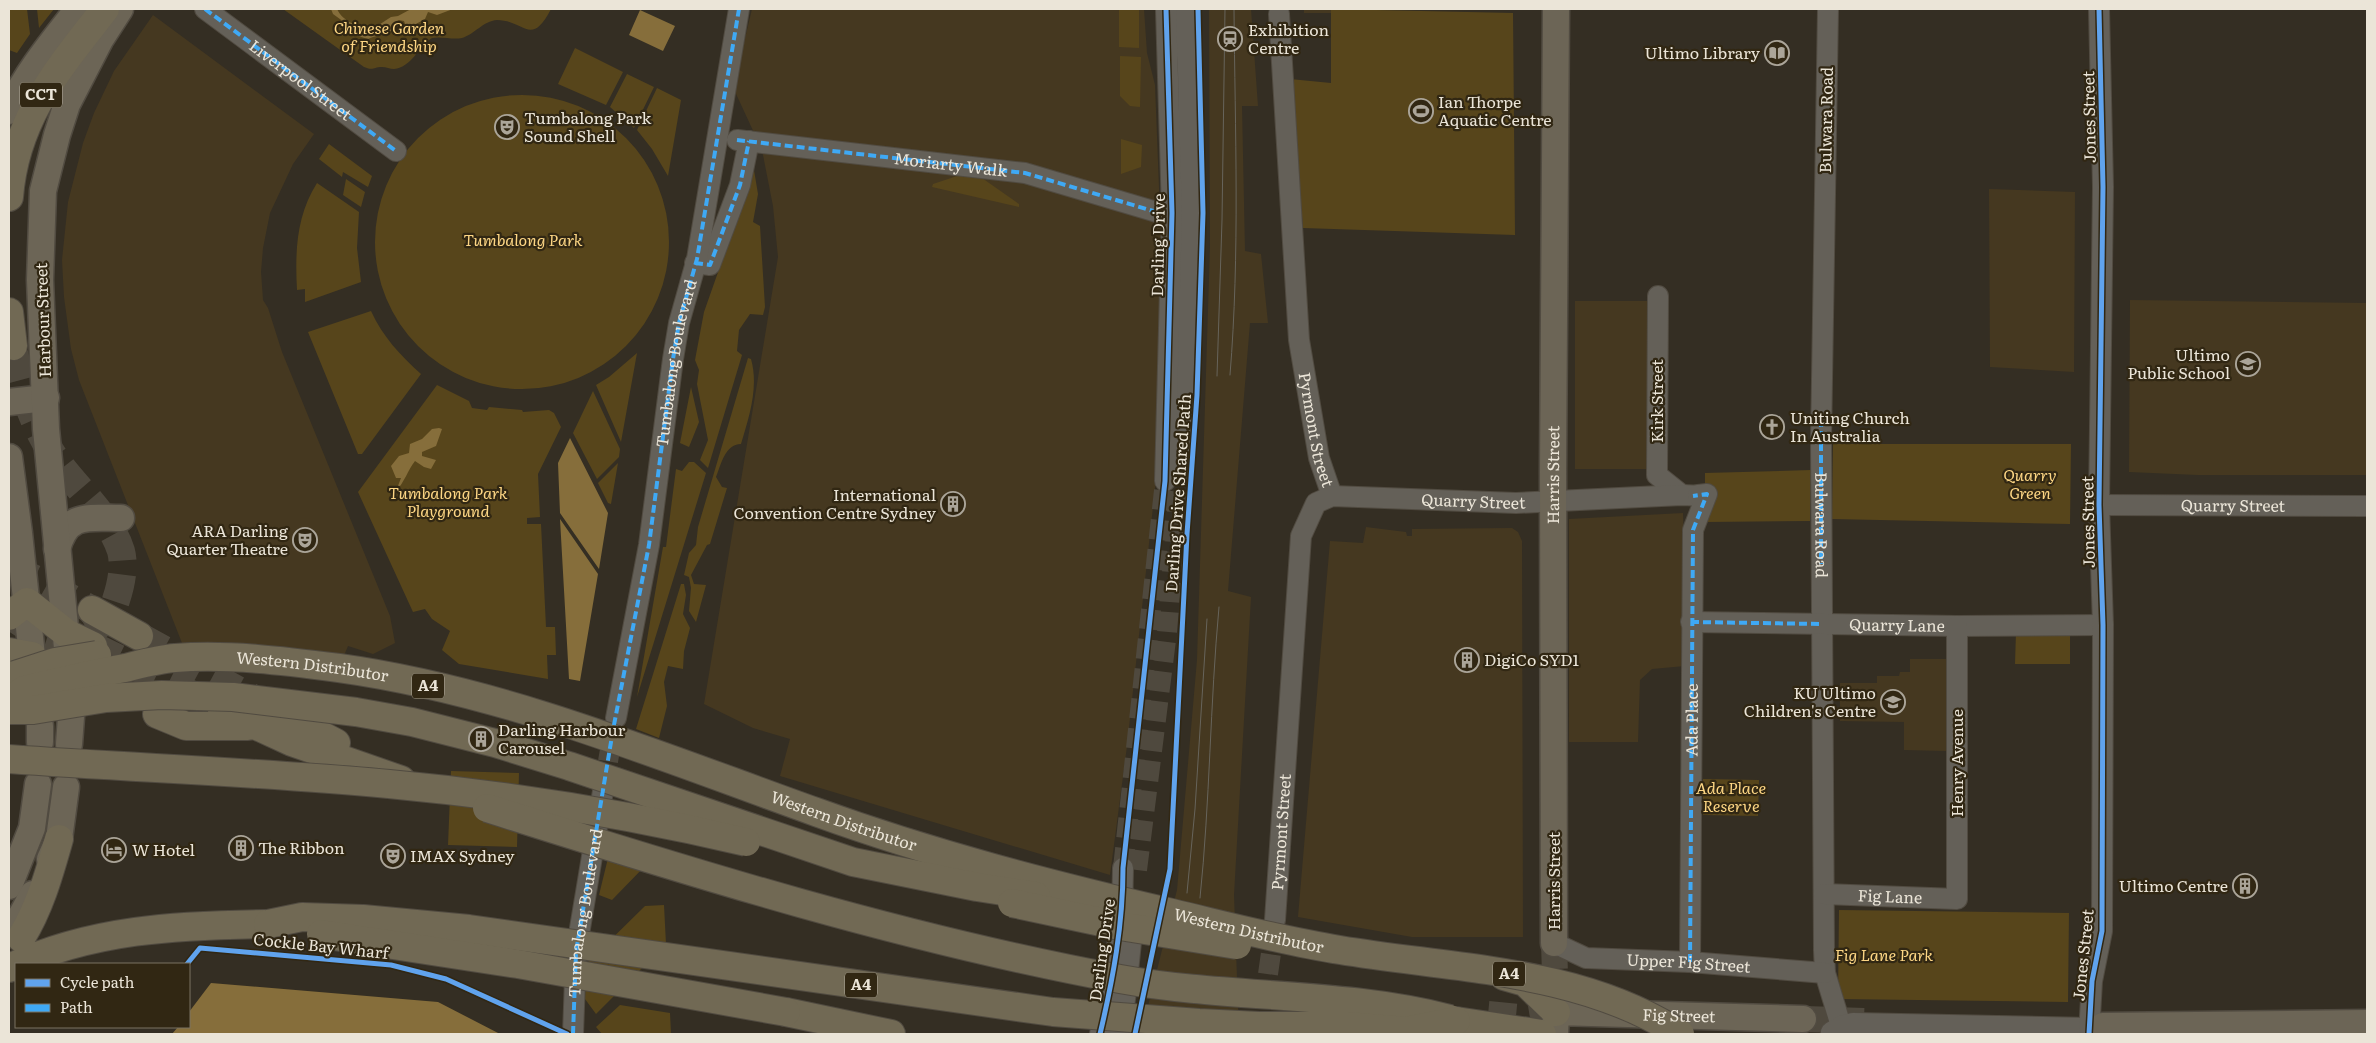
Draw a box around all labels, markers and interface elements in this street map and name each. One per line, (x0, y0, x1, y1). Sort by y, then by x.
park label: Chinese Garden of Friendship (334, 15, 445, 57)
place label: Exhibition Centre (1248, 17, 1329, 59)
station icon: Exhibition Centre (1217, 26, 1243, 52)
street label: Liverpool Street (245, 33, 358, 126)
place label: Ultimo Library (1644, 40, 1761, 64)
library icon: Ultimo Library (1764, 40, 1790, 66)
street label: Bulwara Road (1812, 67, 1838, 173)
street label: Jones Street (2075, 70, 2101, 163)
road number: CCT (20, 82, 62, 108)
place label: Ian Thorpe Aquatic Centre (1438, 89, 1552, 131)
sports icon: Ian Thorpe Aquatic Centre (1408, 98, 1434, 124)
place label: Tumbalong Park Sound Shell (524, 105, 651, 147)
theatre icon: Tumbalong Park Sound Shell (494, 114, 520, 140)
street label: Moriarty Walk (893, 145, 1009, 182)
street label: Darling Drive (1144, 193, 1170, 297)
park label: Tumbalong Park (463, 227, 583, 251)
street label: Harbour Street (28, 262, 56, 378)
street label: Tumbalong Boulevard (649, 276, 702, 449)
place label: Ultimo Public School (2127, 342, 2230, 384)
school or university icon: Ultimo Public School (2235, 351, 2261, 377)
street label: Kirk Street (1644, 359, 1668, 443)
street label: Pyrmont Street (1294, 370, 1341, 491)
street label: Darling Drive Shared Path (1158, 393, 1196, 593)
place label: Uniting Church In Australia (1790, 405, 1910, 447)
church icon: Uniting Church In Australia (1759, 414, 1785, 440)
street label: Harris Street (1540, 425, 1564, 524)
park label: Quarry Green (2003, 462, 2057, 504)
street label: Bulwara Road (1810, 472, 1835, 578)
street label: Jones Street (2074, 475, 2100, 568)
park label: Tumbalong Park Playground (388, 480, 508, 522)
place label: International Convention Centre Sydney (733, 482, 937, 524)
street label: Quarry Street (1421, 486, 1526, 514)
building icon: International Convention Centre Sydney (940, 491, 966, 517)
street label: Quarry Street (2181, 492, 2286, 517)
place label: ARA Darling Quarter Theatre (166, 518, 288, 560)
theatre icon: ARA Darling Quarter Theatre (292, 527, 318, 553)
street label: Quarry Lane (1849, 611, 1945, 637)
street label: Western Distributor (236, 645, 391, 687)
building icon: DigiCo SYD1 (1454, 647, 1480, 673)
place label: DigiCo SYD1 (1484, 647, 1580, 671)
road number: A4 (412, 674, 444, 698)
place label: KU Ultimo Children's Centre (1744, 680, 1876, 722)
street label: Ada Place (1678, 683, 1703, 757)
school or university icon: KU Ultimo Children's Centre (1880, 689, 1906, 715)
street label: Henry Avenue (1944, 709, 1968, 817)
place label: Darling Harbour Carousel (498, 717, 626, 759)
building icon: Darling Harbour Carousel (468, 726, 494, 752)
street label: Pyrmont Street (1264, 773, 1296, 891)
park label: Ada Place Reserve (1696, 775, 1766, 817)
street label: Western Distributor (768, 784, 920, 856)
street label: Tumbalong Boulevard (561, 826, 607, 998)
street label: Harris Street (1541, 831, 1565, 930)
building icon: The Ribbon (228, 835, 254, 861)
place label: The Ribbon (258, 835, 345, 859)
hotel icon: W Hotel (101, 837, 127, 863)
place label: W Hotel (132, 837, 195, 861)
theatre icon: IMAX Sydney (380, 843, 406, 869)
place label: IMAX Sydney (410, 843, 515, 867)
place label: Ultimo Centre (2119, 873, 2228, 897)
building icon: Ultimo Centre (2232, 873, 2258, 899)
street label: Fig Lane (1857, 882, 1923, 909)
street label: Darling Drive (1082, 897, 1120, 1003)
street label: Western Distributor (1172, 901, 1326, 958)
street label: Jones Street (2065, 907, 2099, 1002)
street label: Cockle Bay Wharf (252, 926, 392, 964)
park label: Fig Lane Park (1835, 942, 1933, 966)
street label: Upper Fig Street (1626, 947, 1752, 978)
road number: A4 (1493, 962, 1525, 986)
legend (15, 963, 190, 1028)
text: Cycle path (60, 970, 135, 993)
road number: A4 (845, 972, 877, 998)
text: Path (60, 995, 93, 1018)
street label: Fig Street (1642, 1001, 1716, 1028)

